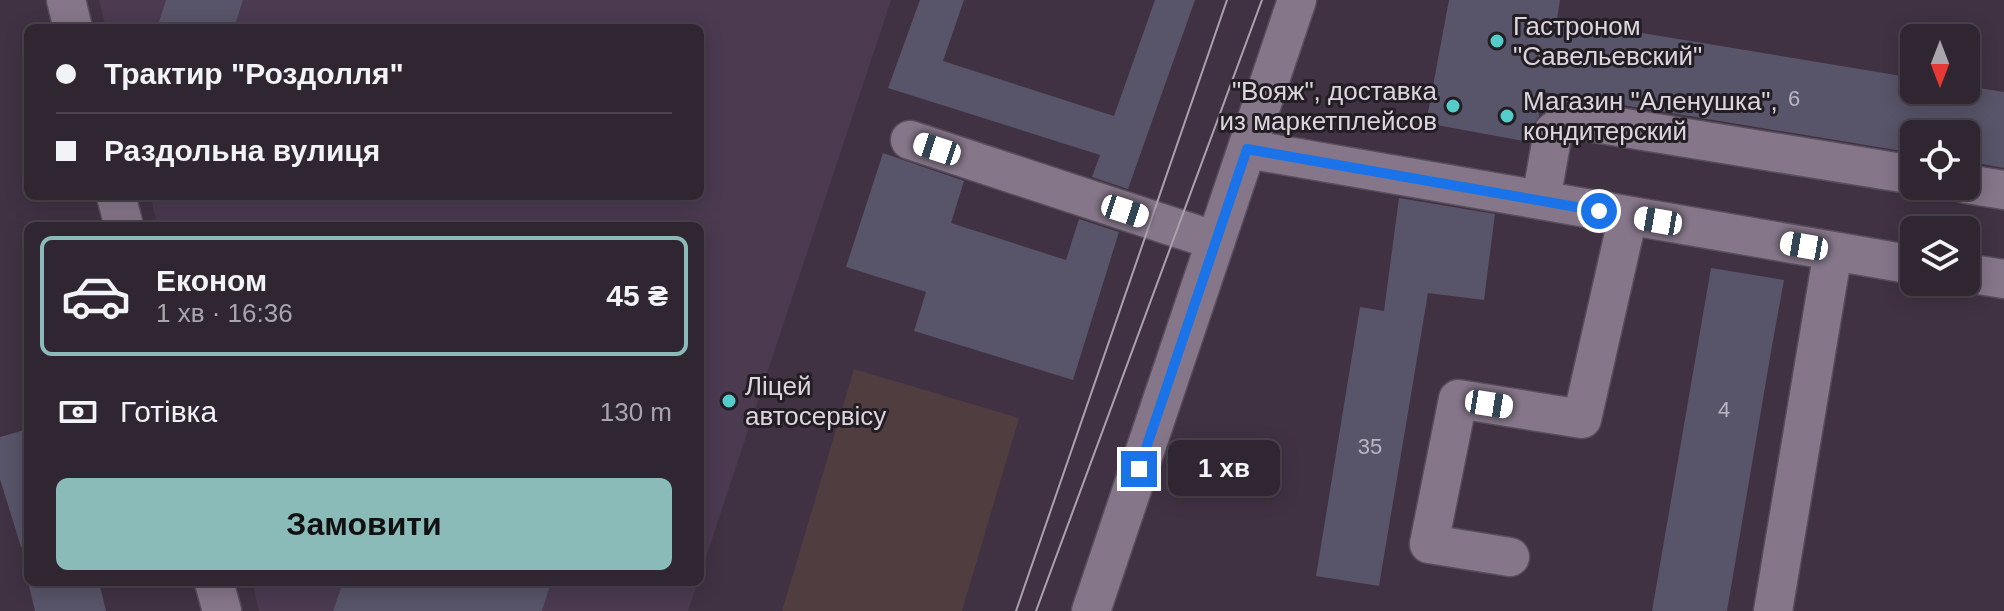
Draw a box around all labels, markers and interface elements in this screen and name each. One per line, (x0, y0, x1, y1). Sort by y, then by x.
place label: Гастроном "Савельевский" (1513, 11, 1702, 71)
north arrow (1900, 24, 1980, 104)
map controls (1900, 24, 1980, 296)
marker: Гастроном "Савельевский" (1488, 32, 1506, 50)
text: Трактир "Роздолля" (104, 57, 404, 90)
place label: "Вояж", доставка из маркетплейсов (1220, 76, 1438, 136)
place label: Магазин "Аленушка", кондитерский (1523, 86, 1778, 146)
house number: 6 (1788, 86, 1800, 111)
marker: "Вояж", доставка из маркетплейсов (1444, 97, 1462, 115)
marker: Магазин "Аленушка", кондитерский (1498, 107, 1516, 125)
button: locate (1900, 120, 1980, 200)
car (910, 130, 964, 168)
text: Раздольна вулиця (104, 134, 380, 167)
car (1098, 192, 1152, 230)
route start (1581, 193, 1617, 229)
car (1632, 205, 1684, 237)
button: layers (1900, 216, 1980, 296)
car (1778, 230, 1830, 262)
icon: car (60, 260, 132, 332)
text: Економ (156, 264, 267, 297)
text: 45 ₴ (606, 279, 668, 312)
text: 1 хв · 16:36 (156, 298, 293, 328)
place label: Ліцей автосервісу (745, 371, 886, 431)
car (1463, 388, 1515, 420)
icon: cash (56, 390, 100, 434)
marker: Ліцей автосервісу (720, 392, 738, 410)
text: Готівка (120, 395, 217, 428)
text: 130 m (600, 397, 672, 427)
house number: 4 (1718, 397, 1730, 422)
house number: 35 (1358, 434, 1382, 459)
callout: 1 хв (1167, 441, 1279, 497)
route end (1121, 451, 1157, 487)
text: 1 хв (1198, 453, 1250, 483)
button: Замовити (56, 478, 672, 570)

